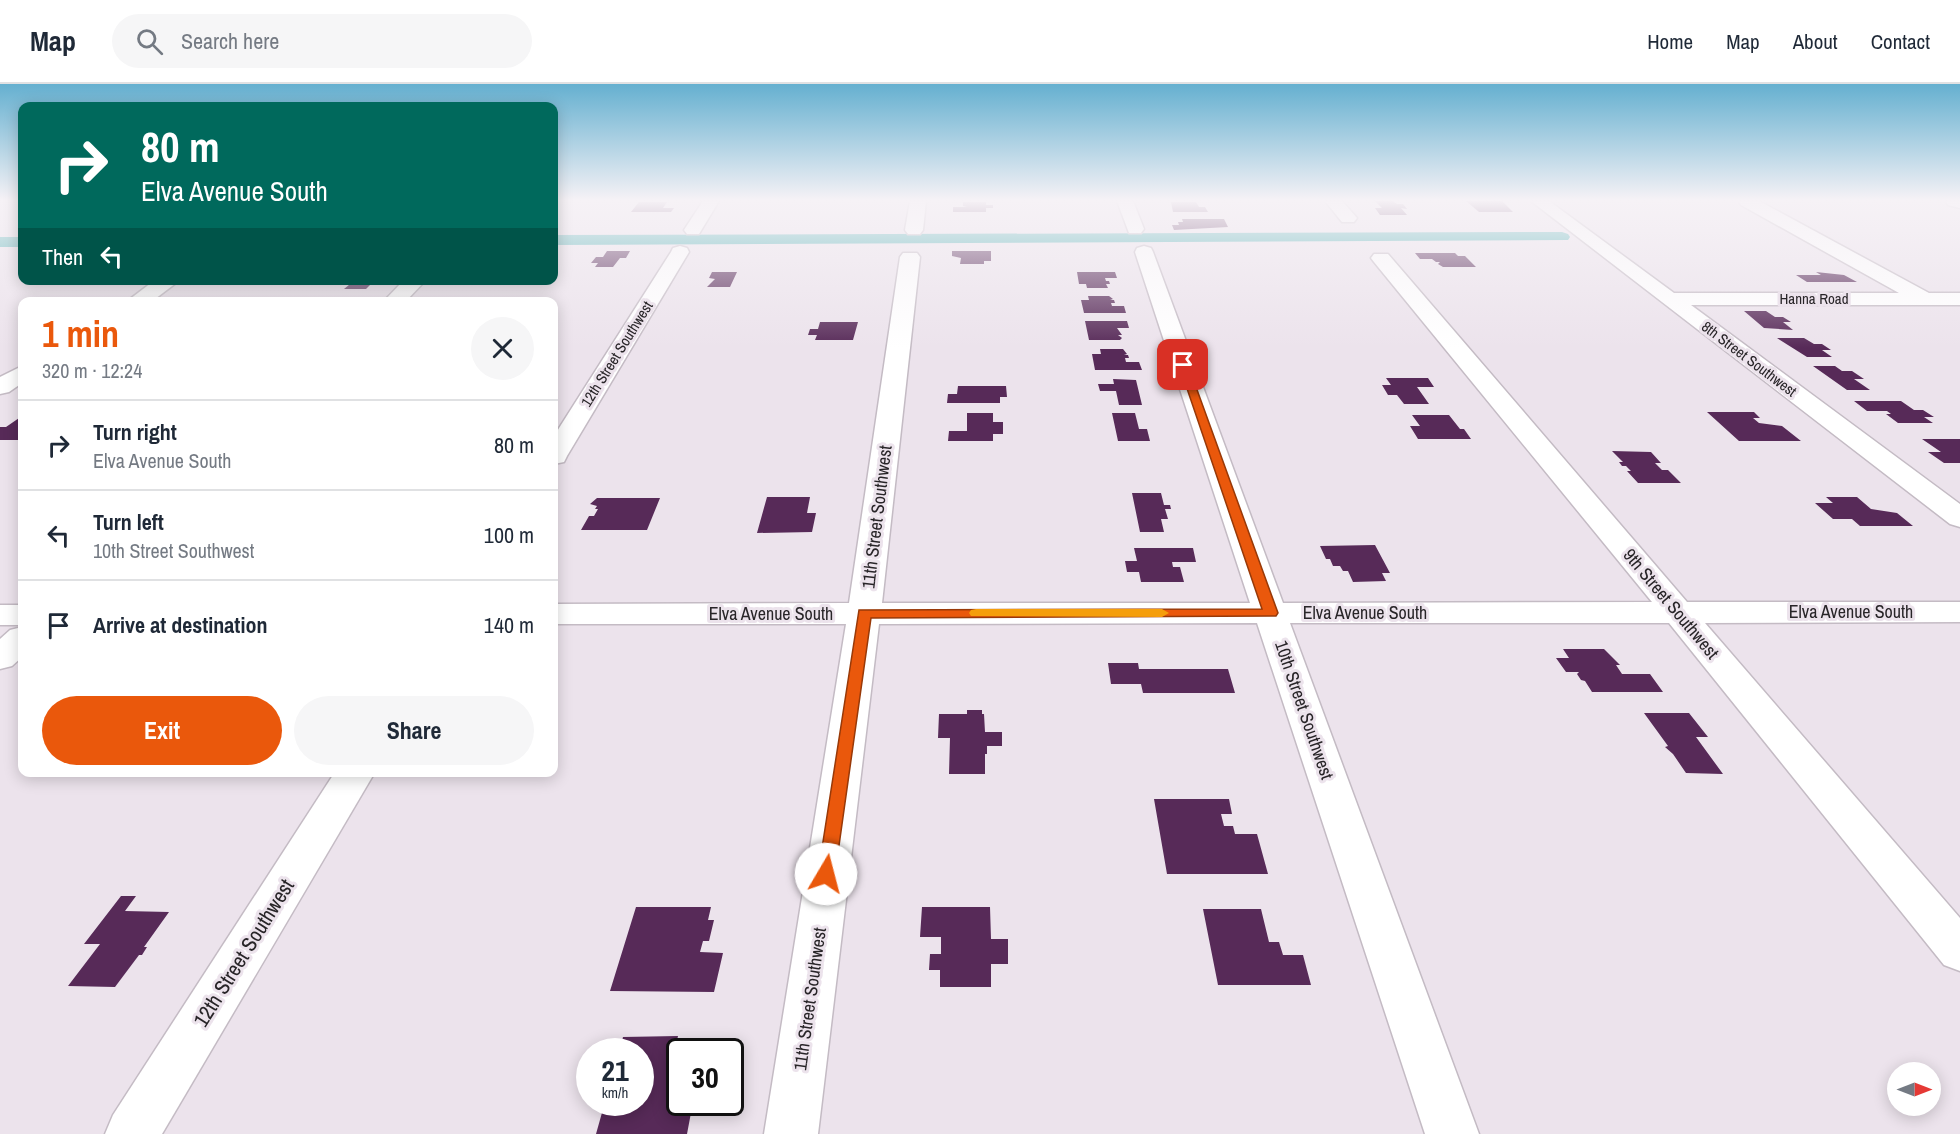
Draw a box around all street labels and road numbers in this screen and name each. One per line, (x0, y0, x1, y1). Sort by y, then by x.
street label: Hanna Road (1779, 288, 1849, 309)
street label: 12th Street Southwest (576, 296, 658, 411)
street label: 8th Street Southwest (1697, 316, 1802, 402)
street label: 11th Street Southwest (855, 444, 898, 590)
street label: 9th Street Southwest (1618, 543, 1725, 664)
street label: Elva Avenue South (1789, 599, 1913, 624)
street label: Elva Avenue South (1303, 600, 1427, 625)
street label: Elva Avenue South (709, 601, 833, 626)
street label: 10th Street Southwest (1269, 637, 1340, 783)
street label: 12th Street Southwest (186, 873, 301, 1032)
street label: 11th Street Southwest (787, 926, 832, 1072)

